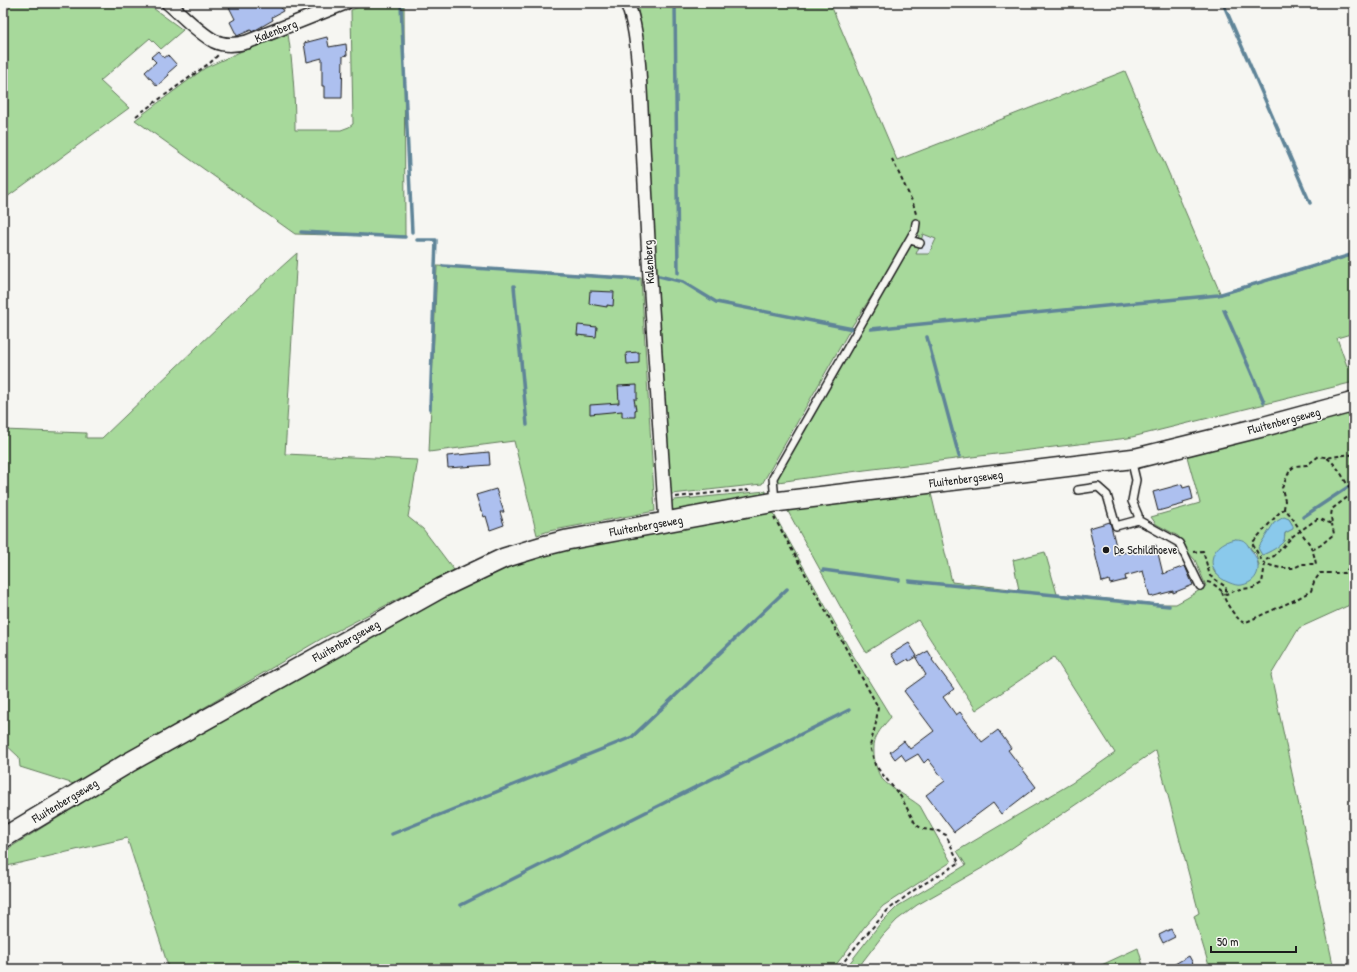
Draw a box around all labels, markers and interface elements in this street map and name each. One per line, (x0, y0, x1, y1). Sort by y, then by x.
street label: Kalenberg (252, 15, 299, 46)
street label: Kalenberg (639, 240, 658, 284)
street label: Fluitenbergseweg (1245, 403, 1322, 439)
street label: Fluitenbergseweg (927, 466, 1004, 492)
street label: Fluitenbergseweg (607, 511, 684, 541)
place label: De Schildhoeve (1114, 541, 1177, 558)
marker: De Schildhoeve (1101, 545, 1111, 555)
street label: Fluitenbergseweg (308, 615, 382, 666)
street label: Fluitenbergseweg (28, 774, 101, 827)
scale bar (1211, 928, 1296, 954)
text: 50 m (1217, 933, 1238, 950)

